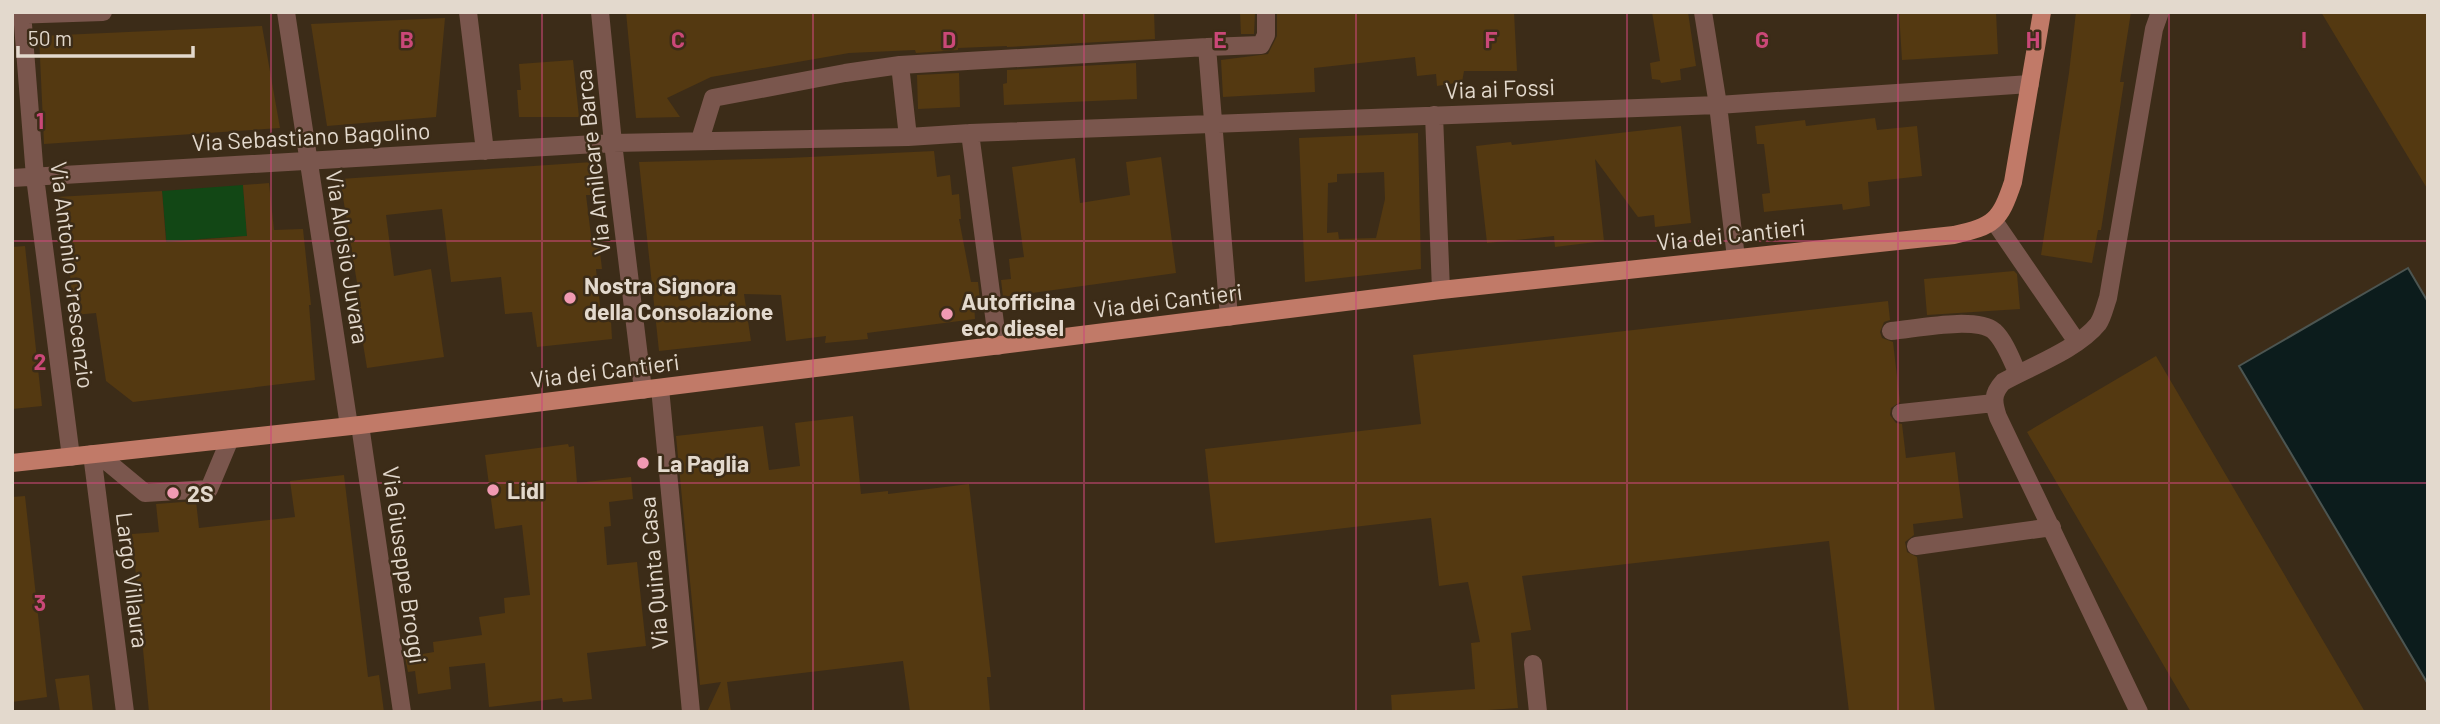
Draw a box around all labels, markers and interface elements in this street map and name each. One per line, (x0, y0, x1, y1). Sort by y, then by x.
scale bar (18, 14, 192, 58)
text: 50 m (28, 25, 72, 50)
text: B (400, 25, 414, 53)
text: C (671, 25, 685, 53)
text: D (942, 25, 956, 53)
text: E (1213, 25, 1227, 53)
text: F (1485, 25, 1498, 53)
text: G (1755, 25, 1769, 53)
text: H (2026, 25, 2040, 53)
text: I (2301, 25, 2307, 53)
street label: Via Amilcare Barca (568, 68, 616, 256)
street label: Via ai Fossi (1444, 72, 1556, 104)
text: 1 (36, 106, 44, 134)
street label: Via Sebastiano Bagolino (191, 116, 431, 156)
street label: Via Antonio Crescenzio (45, 160, 101, 390)
street label: Via Aloisio Juvara (320, 168, 376, 346)
street label: Via dei Cantieri (1655, 212, 1807, 256)
place label: Nostra Signora della Consolazione (584, 271, 773, 325)
street label: Via dei Cantieri (1092, 277, 1244, 323)
place label: Autofficina eco diesel (961, 287, 1075, 341)
marker: Nostra Signora della Consolazione (562, 290, 578, 306)
marker: Autofficina eco diesel (939, 306, 955, 322)
text: 2 (34, 347, 46, 375)
street label: Via dei Cantieri (529, 347, 681, 393)
place label: La Paglia (657, 449, 749, 477)
marker: La Paglia (635, 455, 651, 471)
street label: Via Giuseppe Broggi (377, 464, 433, 666)
place label: Lidl (507, 476, 545, 504)
place label: 2S (187, 479, 214, 507)
marker: Lidl (485, 482, 501, 498)
marker: 2S (165, 485, 181, 501)
street label: Via Quinta Casa (632, 496, 674, 650)
street label: Largo Villaura (111, 511, 155, 649)
text: 3 (34, 588, 46, 616)

